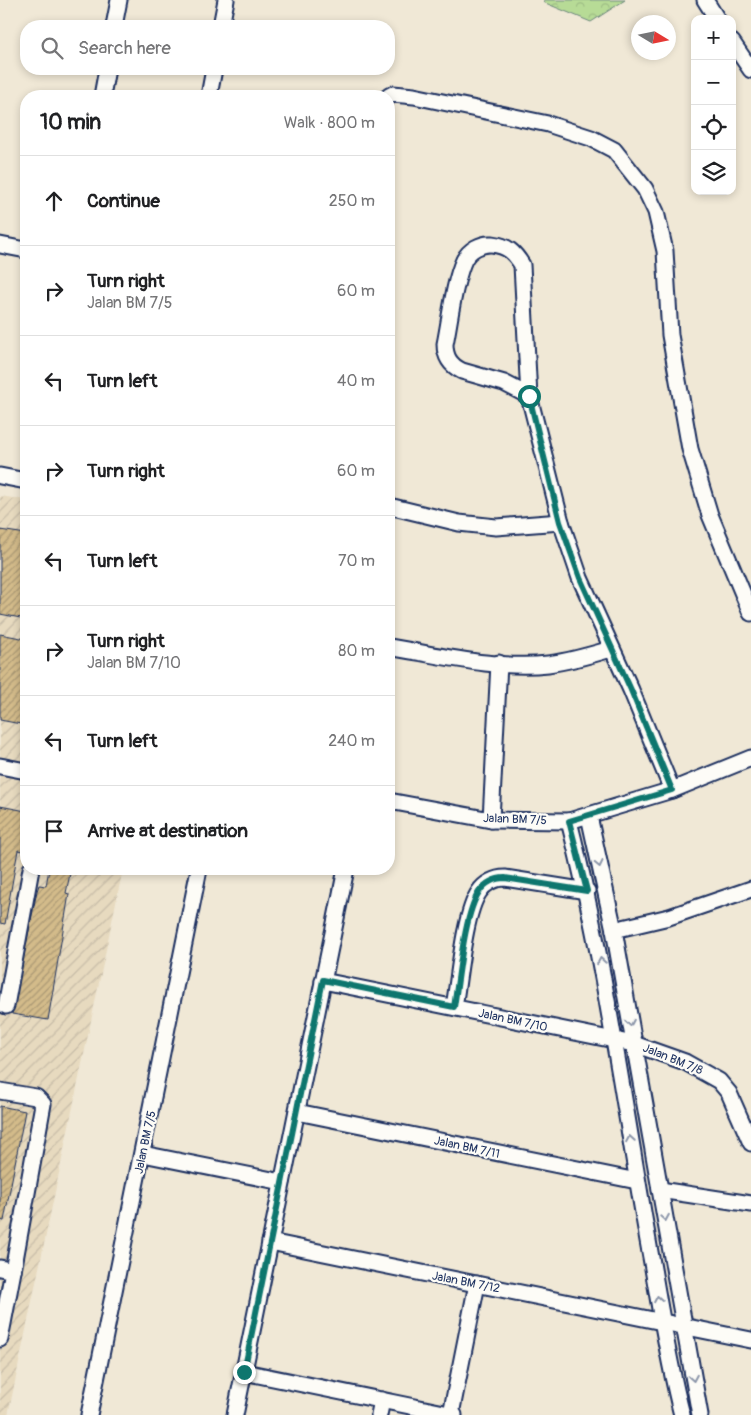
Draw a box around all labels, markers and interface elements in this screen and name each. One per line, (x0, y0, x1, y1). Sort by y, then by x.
north arrow (631, 15, 676, 60)
map controls (691, 15, 736, 195)
button: + (691, 15, 736, 60)
search box (20, 20, 395, 75)
icon: search (38, 34, 66, 62)
text: Search here (78, 36, 171, 60)
button: − (691, 60, 736, 105)
button: locate (691, 105, 736, 150)
text: 10 min (40, 109, 101, 136)
text: Walk · 800 m (284, 113, 375, 133)
button: layers (691, 150, 736, 195)
icon: ahead (40, 187, 68, 215)
text: Continue (87, 189, 160, 213)
text: 250 m (329, 191, 375, 211)
text: Turn right (87, 269, 165, 293)
icon: right (40, 277, 68, 305)
text: 60 m (337, 281, 375, 301)
text: Jalan BM 7/5 (87, 293, 172, 313)
icon: left (40, 367, 68, 395)
text: Turn left (87, 369, 157, 393)
text: 40 m (337, 371, 375, 391)
route start (518, 385, 541, 408)
icon: right (40, 457, 68, 485)
text: Turn right (87, 459, 165, 483)
text: 60 m (337, 461, 375, 481)
icon: left (40, 547, 68, 575)
text: Turn left (87, 549, 157, 573)
text: 70 m (338, 551, 375, 571)
text: Turn right (87, 629, 165, 653)
icon: right (40, 637, 68, 665)
text: 80 m (338, 641, 375, 661)
text: Jalan BM 7/10 (87, 653, 181, 673)
icon: left (40, 727, 68, 755)
text: Turn left (87, 729, 157, 753)
text: 240 m (328, 731, 375, 751)
street label: Jalan BM 7/5 (483, 811, 547, 828)
icon: arrive (40, 817, 68, 845)
text: Arrive at destination (87, 819, 248, 843)
one-way arrow (593, 859, 604, 868)
one-way arrow (596, 957, 606, 966)
street label: Jalan BM 7/10 (477, 1006, 549, 1035)
one-way arrow (624, 1019, 634, 1028)
street label: Jalan BM 7/8 (641, 1041, 705, 1078)
street label: Jalan BM 7/5 (131, 1109, 159, 1175)
street label: Jalan BM 7/11 (433, 1133, 501, 1162)
one-way arrow (626, 1134, 636, 1143)
one-way arrow (659, 1213, 669, 1222)
street label: Jalan BM 7/12 (431, 1269, 501, 1296)
one-way arrow (654, 1294, 664, 1303)
route end (233, 1361, 256, 1384)
one-way arrow (687, 1373, 697, 1382)

